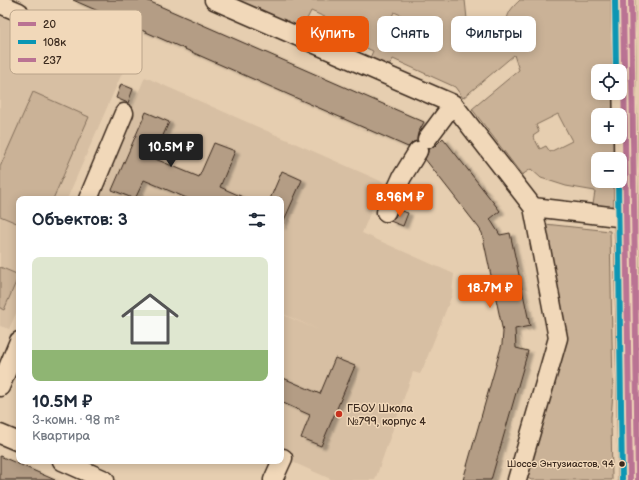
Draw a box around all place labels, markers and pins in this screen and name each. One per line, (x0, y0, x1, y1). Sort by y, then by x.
pin: 10.5M ₽ (134, 134, 208, 168)
pin: 8.96M ₽ (363, 184, 437, 218)
pin: 18.7M ₽ (453, 275, 527, 309)
place label: ГБОУ Школа №799, корпус 4 (347, 402, 426, 428)
marker: ГБОУ Школа №799, корпус 4 (334, 409, 344, 419)
place label: Шоссе Энтузиастов, 94 (507, 458, 614, 470)
marker: Шоссе Энтузиастов, 94 (617, 459, 627, 469)

